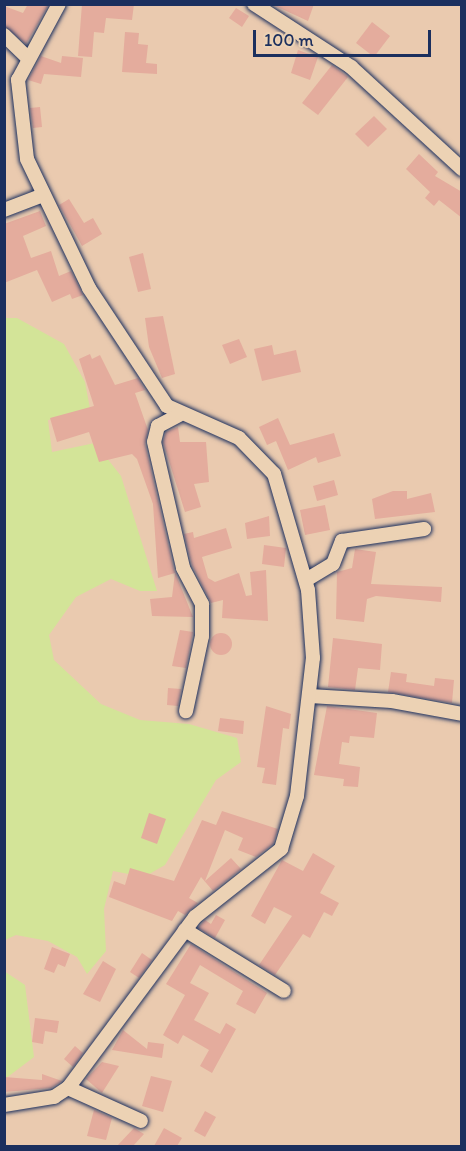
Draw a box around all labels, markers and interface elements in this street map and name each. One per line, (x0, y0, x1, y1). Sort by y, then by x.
scale bar (256, 18, 434, 56)
text: 100 m (264, 29, 314, 51)

